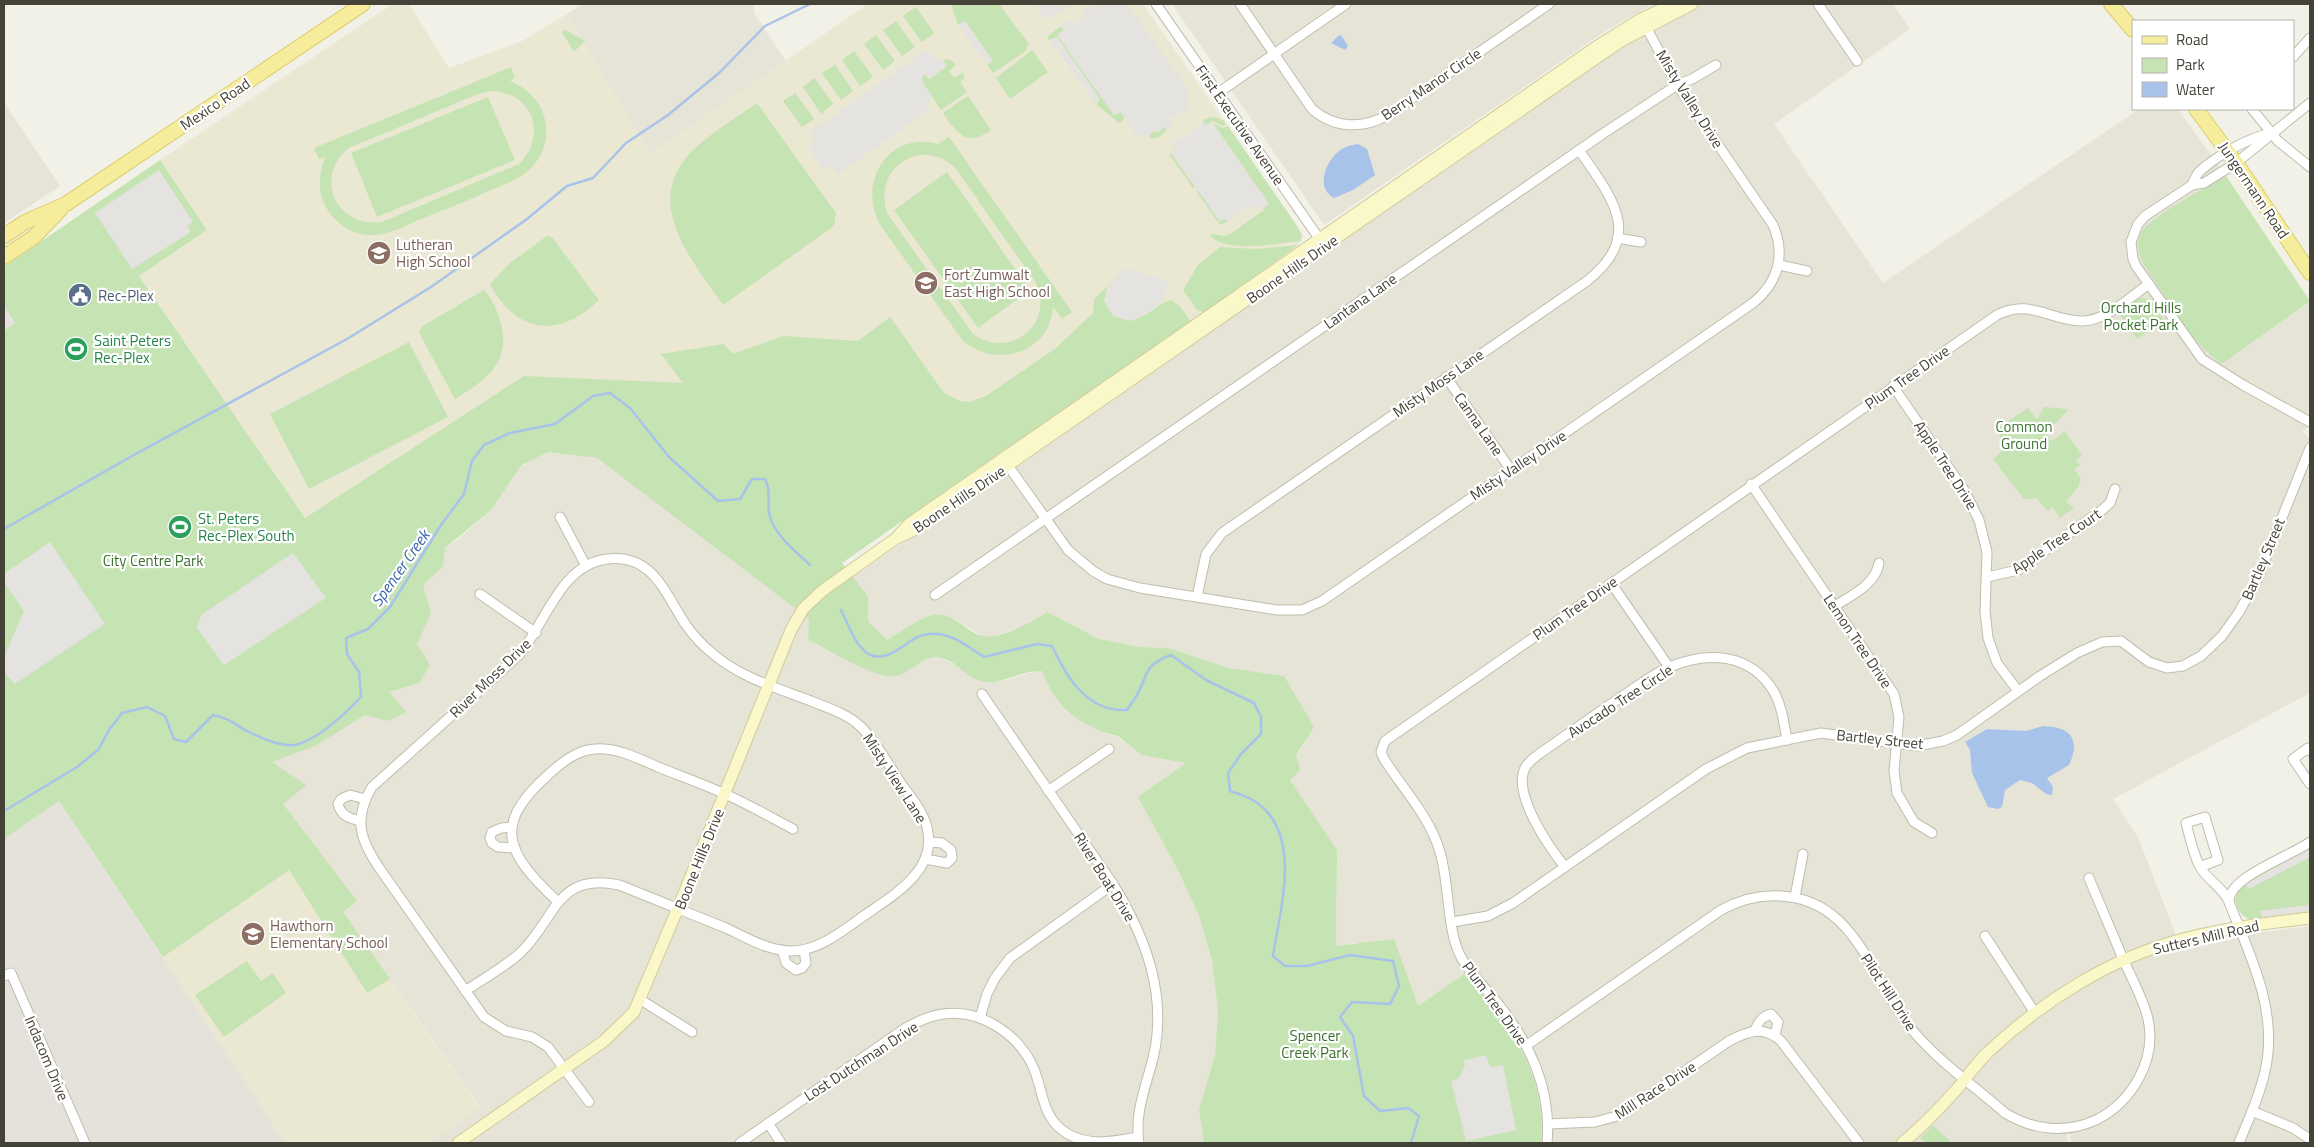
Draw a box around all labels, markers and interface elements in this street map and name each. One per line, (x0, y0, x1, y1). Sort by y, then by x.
legend (2132, 20, 2294, 110)
text: Road (2176, 28, 2208, 51)
street label: Berry Manor Circle (1376, 42, 1486, 126)
street label: Misty Valley Drive (1651, 45, 1729, 153)
text: Park (2176, 53, 2205, 76)
street label: First Executive Avenue (1190, 60, 1290, 190)
street label: Mexico Road (175, 72, 255, 136)
text: Water (2176, 78, 2215, 101)
street label: Jungermann Road (2213, 137, 2295, 243)
street label: Boone Hills Drive (1241, 229, 1343, 309)
place label: Lutheran High School (396, 233, 471, 273)
school or university icon: Lutheran High School (366, 240, 392, 266)
place label: Fort Zumwalt East High School (944, 263, 1050, 303)
street label: Lantana Lane (1319, 267, 1401, 335)
school or university icon: Fort Zumwalt East High School (913, 270, 939, 296)
public building icon: Rec-Plex (67, 282, 93, 308)
place label: Rec-Plex (98, 284, 154, 307)
park label: Orchard Hills Pocket Park (2101, 296, 2181, 336)
place label: Saint Peters Rec-Plex (94, 329, 171, 369)
sports icon: Saint Peters Rec-Plex (63, 336, 89, 362)
street label: Plum Tree Drive (1860, 339, 1954, 415)
street label: Misty Moss Lane (1388, 343, 1488, 423)
street label: Canna Lane (1449, 388, 1509, 460)
park label: Common Ground (1996, 415, 2053, 455)
street label: Apple Tree Drive (1909, 416, 1983, 514)
street label: Misty Valley Drive (1465, 424, 1571, 506)
street label: Boone Hills Drive (908, 459, 1010, 539)
street label: Apple Tree Court (2007, 502, 2106, 579)
place label: St. Peters Rec-Plex South (198, 507, 294, 547)
sports icon: St. Peters Rec-Plex South (167, 514, 193, 540)
street label: Bartley Street (2235, 514, 2291, 604)
water label: Spencer Creek (365, 523, 436, 611)
park label: City Centre Park (103, 549, 203, 572)
street label: Plum Tree Drive (1528, 570, 1622, 646)
street label: Lemon Tree Drive (1818, 589, 1898, 693)
street label: River Moss Drive (444, 633, 536, 723)
street label: Avocado Tree Circle (1563, 658, 1677, 744)
street label: Bartley Street (1835, 723, 1925, 755)
street label: Misty View Lane (857, 728, 933, 828)
street label: Boone Hills Drive (668, 805, 730, 913)
street label: River Boat Drive (1068, 828, 1142, 926)
place label: Hawthorn Elementary School (270, 914, 388, 954)
street label: Sutters Mill Road (2151, 914, 2261, 960)
school or university icon: Hawthorn Elementary School (240, 921, 266, 947)
street label: Pilot Hill Drive (1855, 949, 1923, 1035)
street label: Plum Tree Drive (1457, 956, 1533, 1050)
street label: Indacom Drive (19, 1012, 75, 1104)
street label: Lost Dutchman Drive (799, 1015, 923, 1107)
park label: Spencer Creek Park (1281, 1024, 1349, 1064)
street label: Mill Race Drive (1610, 1055, 1700, 1125)

